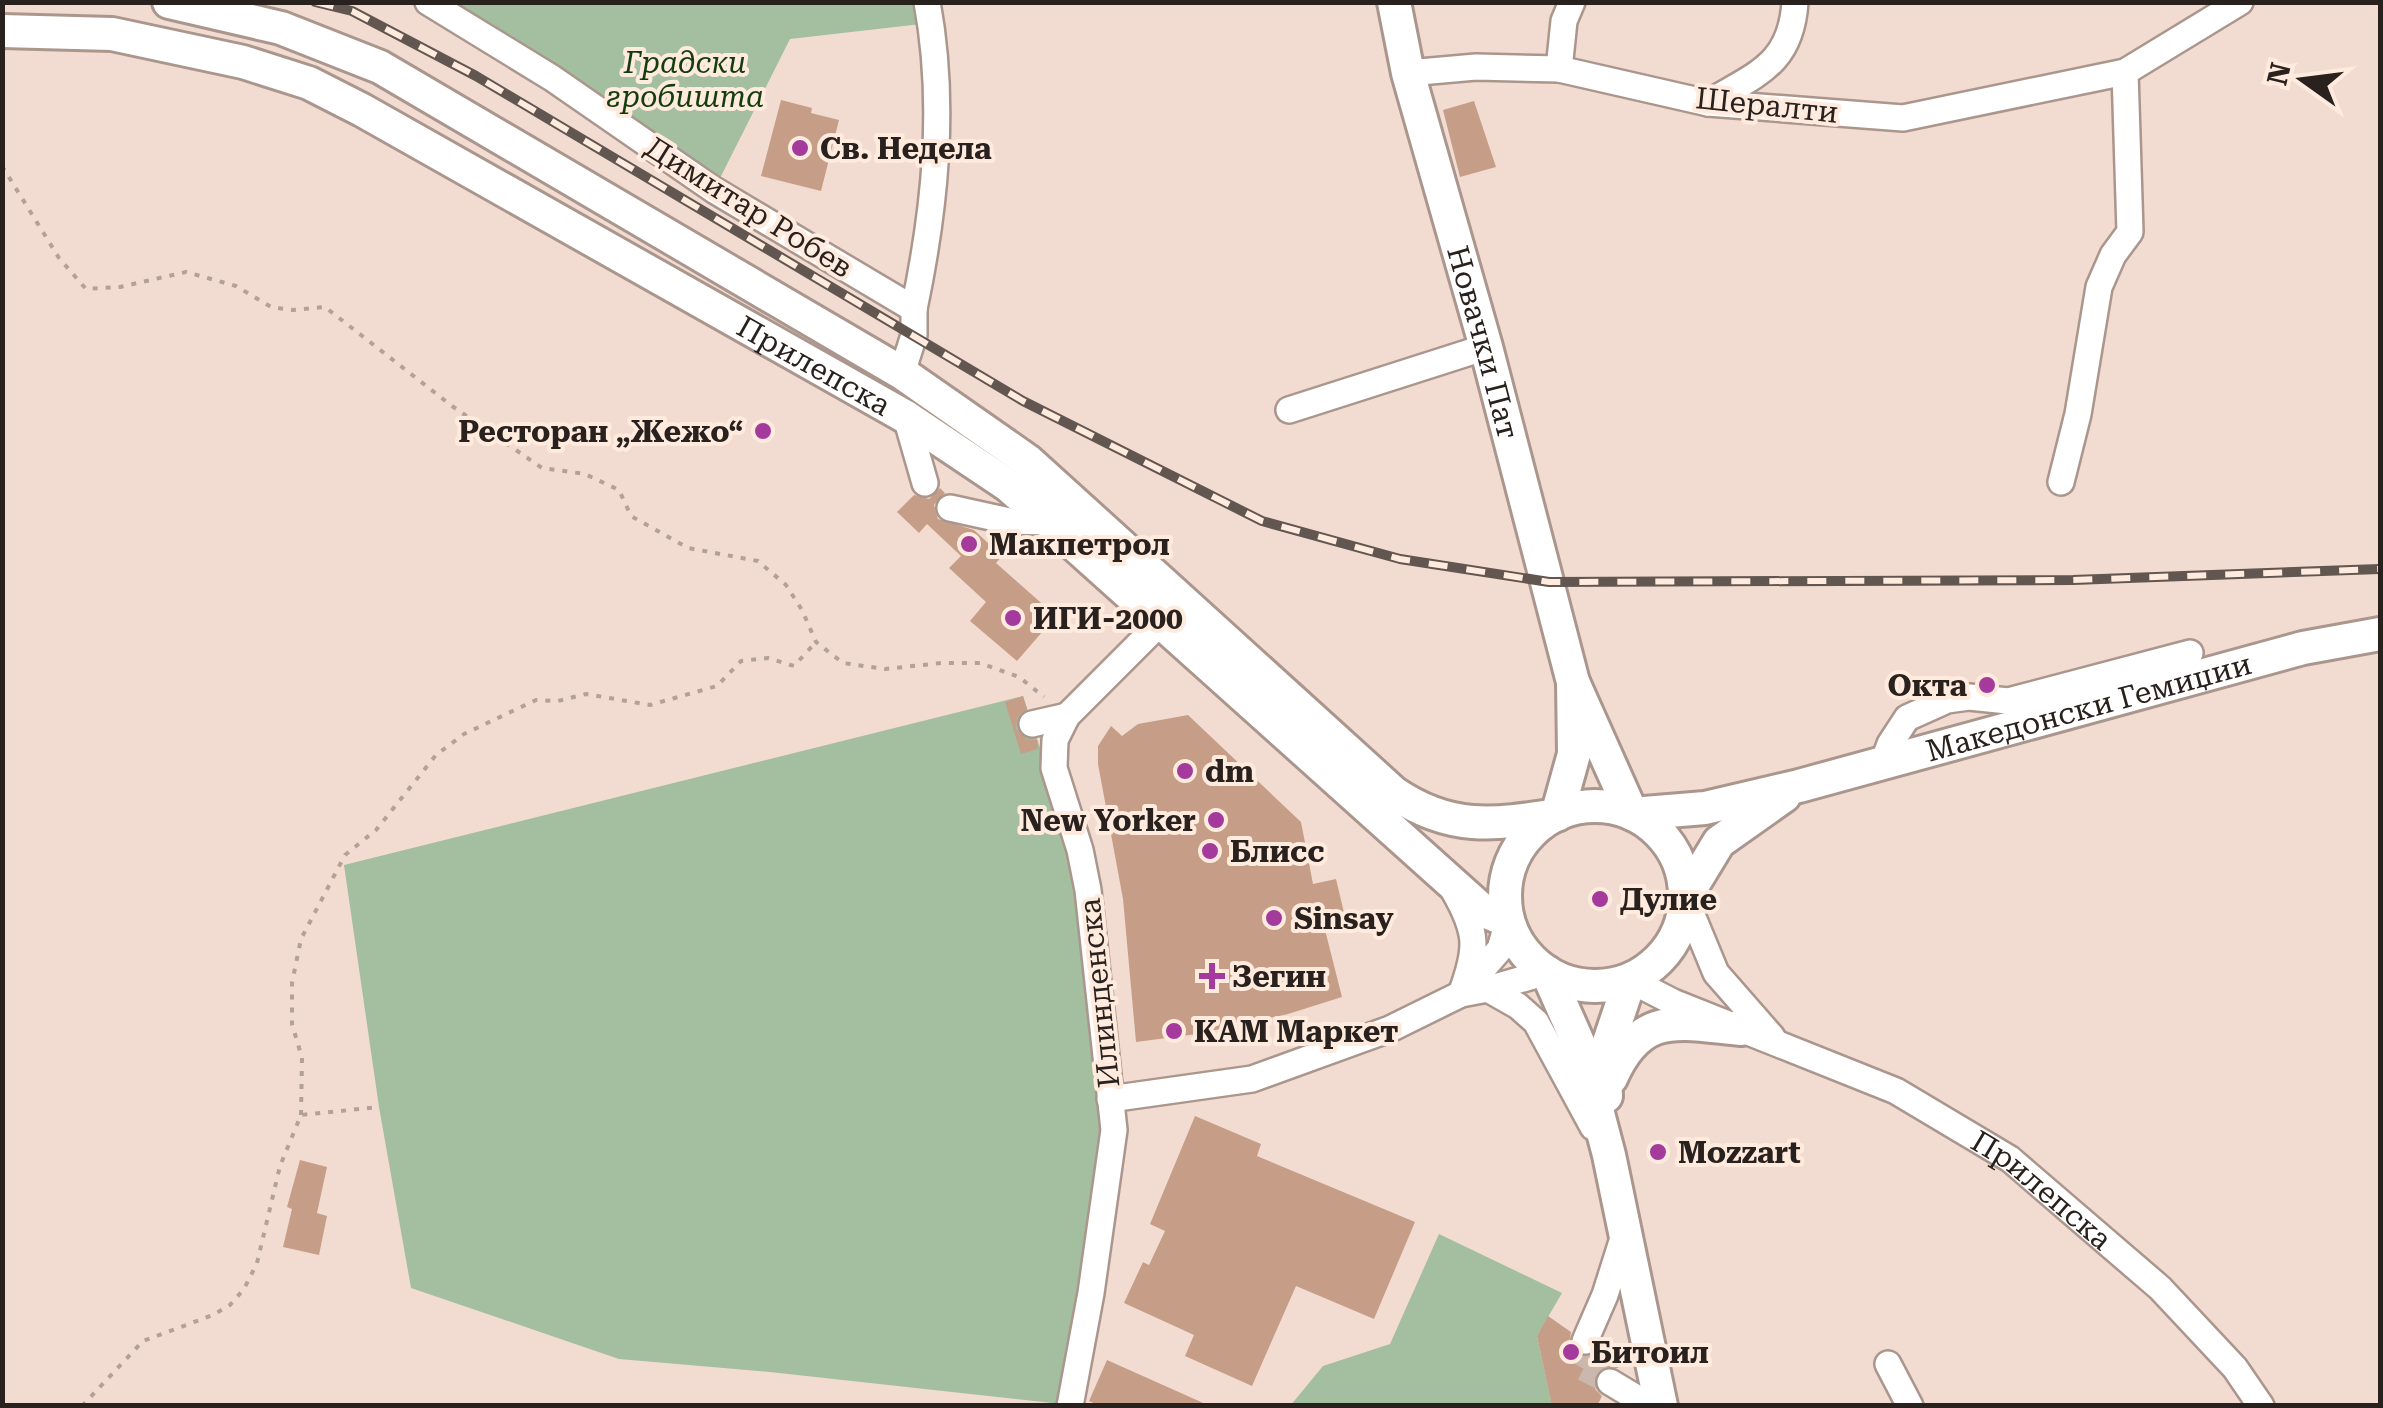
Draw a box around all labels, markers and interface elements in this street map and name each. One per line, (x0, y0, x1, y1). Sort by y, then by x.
north arrow (2253, 30, 2353, 130)
park label: Градски гробишта (606, 45, 764, 114)
text: N (2261, 60, 2298, 89)
street label: Шералти (1694, 80, 1840, 130)
street label: Димитар Робев (639, 129, 859, 285)
place label: Св. Недела (820, 131, 992, 166)
marker: Св. Недела (789, 137, 811, 159)
street label: Новачки Пат (1441, 242, 1527, 442)
street label: Прилепска (731, 308, 897, 422)
place label: Ресторан „Жежо“ (458, 414, 744, 449)
marker: Ресторан „Жежо“ (752, 420, 774, 442)
place label: Макпетрол (989, 527, 1170, 562)
marker: Макпетрол (958, 533, 980, 555)
place label: ИГИ-2000 (1033, 601, 1183, 636)
marker: ИГИ-2000 (1002, 607, 1024, 629)
street label: Македонски Гемиџии (1922, 645, 2255, 768)
place label: Окта (1887, 668, 1967, 703)
marker: Окта (1976, 674, 1998, 696)
place label: dm (1205, 754, 1254, 789)
marker: dm (1174, 760, 1196, 782)
place label: New Yorker (1021, 803, 1196, 838)
marker: New Yorker (1205, 809, 1227, 831)
place label: Блисс (1230, 834, 1325, 869)
marker: Блисс (1199, 840, 1221, 862)
place label: Дулие (1620, 882, 1717, 917)
marker: Дулие (1589, 888, 1611, 910)
street label: Илинденска (1072, 896, 1126, 1090)
place label: Sinsay (1294, 901, 1394, 936)
marker: Sinsay (1263, 907, 1285, 929)
place label: Зегин (1232, 959, 1326, 994)
marker: Зегин (1201, 965, 1223, 987)
place label: КАМ Маркет (1194, 1014, 1398, 1049)
marker: КАМ Маркет (1163, 1020, 1185, 1042)
street label: Прилепска (1966, 1123, 2119, 1256)
place label: Mozzart (1678, 1135, 1801, 1170)
marker: Mozzart (1647, 1141, 1669, 1163)
place label: Битоил (1591, 1335, 1709, 1370)
marker: Битоил (1560, 1341, 1582, 1363)

